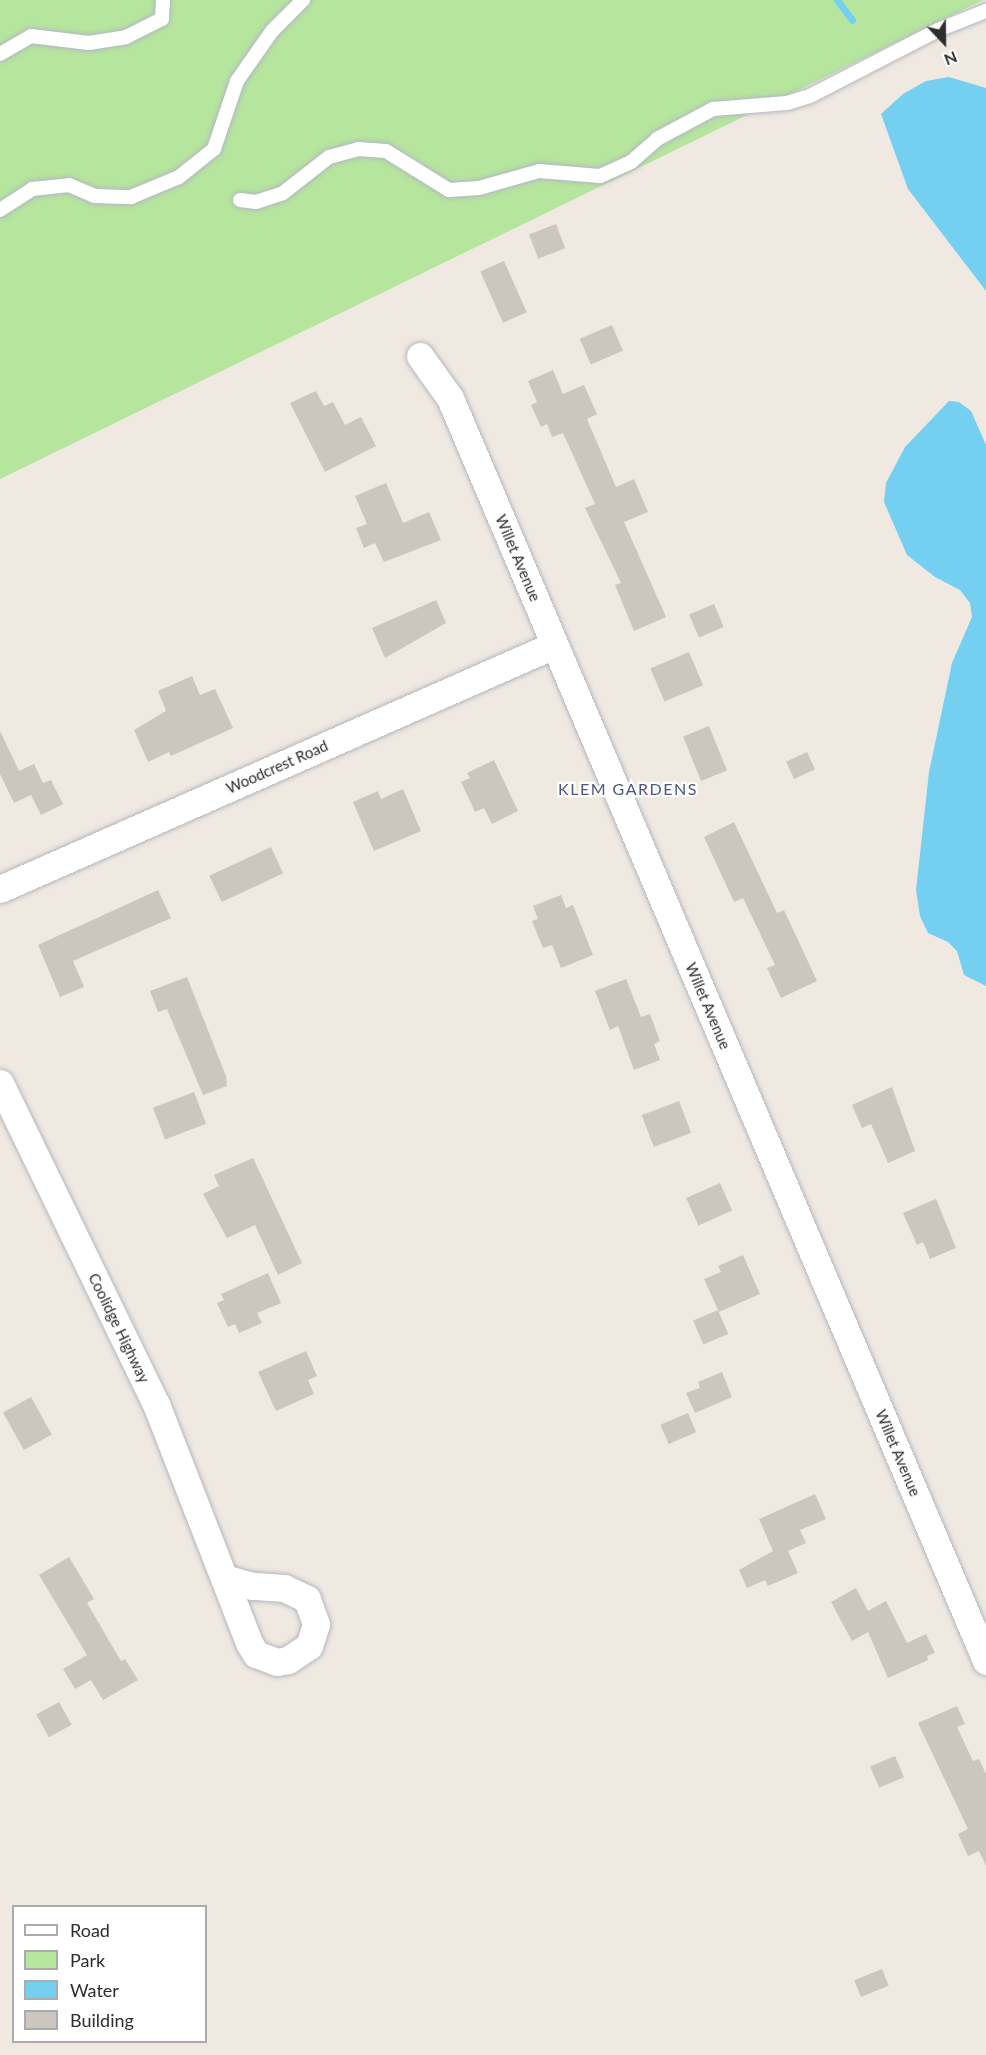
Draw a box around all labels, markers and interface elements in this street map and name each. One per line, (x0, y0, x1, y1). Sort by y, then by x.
north arrow (914, 12, 974, 72)
text: N (942, 48, 960, 70)
street label: Willet Avenue (492, 512, 544, 604)
street label: Woodcrest Road (223, 737, 331, 797)
district label: KLEM GARDENS (558, 779, 698, 799)
street label: Willet Avenue (682, 960, 734, 1052)
street label: Coolidge Highway (85, 1270, 153, 1386)
street label: Willet Avenue (872, 1407, 924, 1499)
legend (12, 1905, 207, 2043)
text: Road (70, 1919, 110, 1941)
text: Park (70, 1949, 105, 1971)
text: Water (70, 1979, 119, 2001)
text: Building (70, 2009, 134, 2031)

